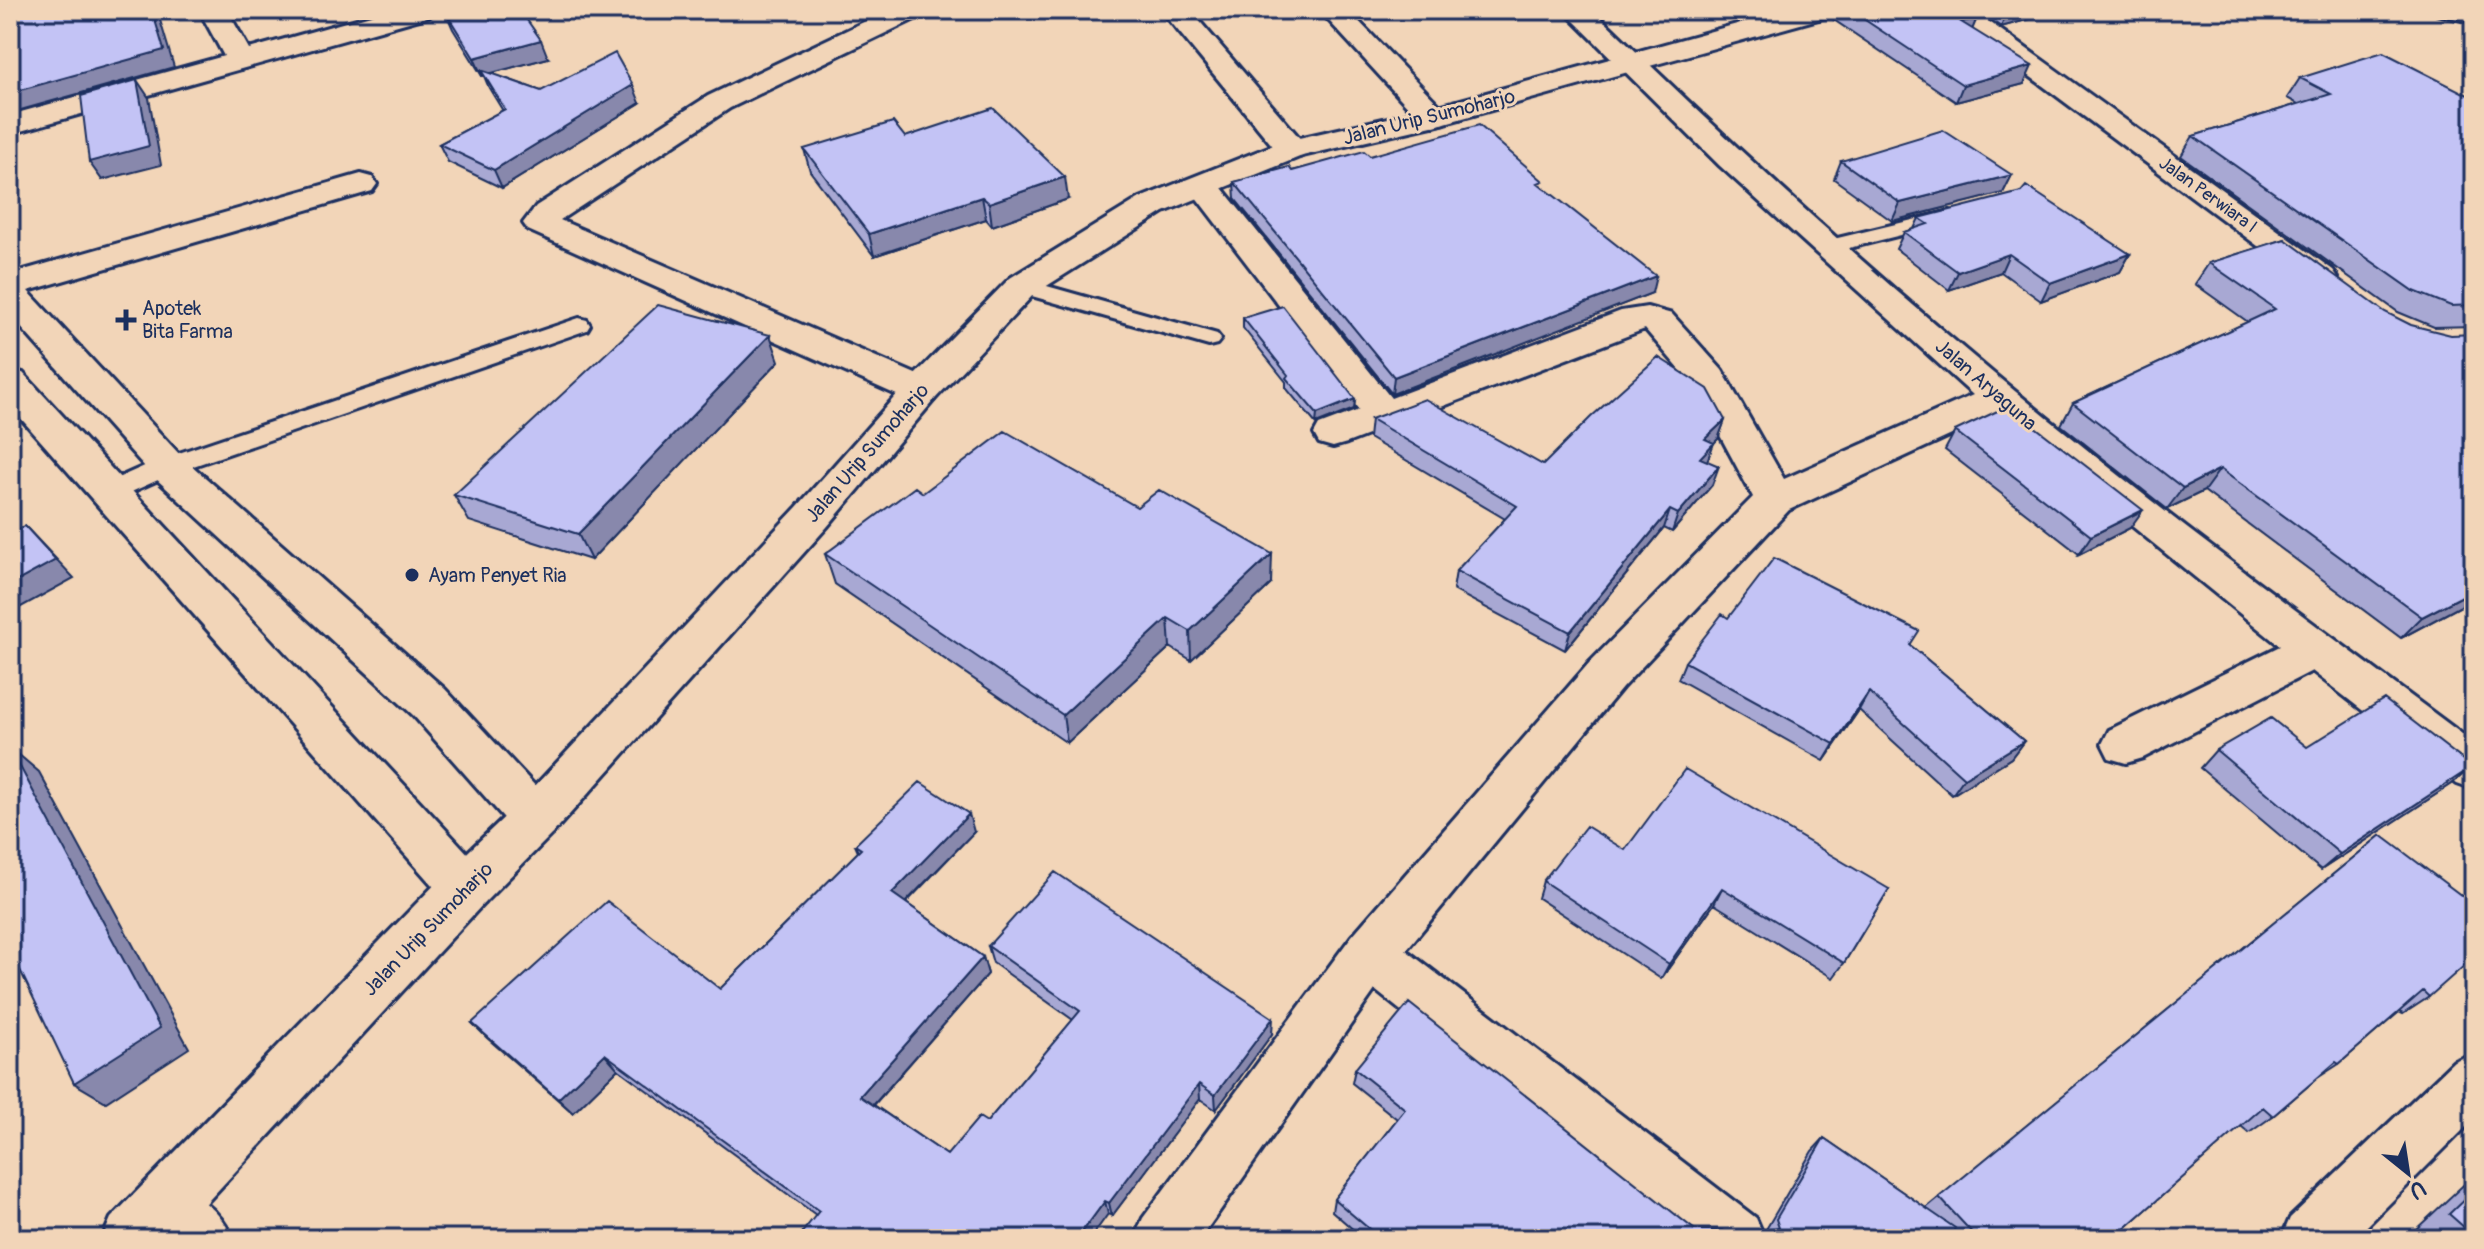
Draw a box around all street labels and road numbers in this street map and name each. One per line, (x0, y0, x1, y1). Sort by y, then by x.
street label: Jalan Urip Sumoharjo (1340, 83, 1518, 150)
street label: Jalan Perwiara I (2154, 152, 2262, 238)
street label: Jalan Aryaguna (1930, 334, 2042, 436)
street label: Jalan Urip Sumoharjo (800, 378, 935, 528)
street label: Jalan Urip Sumoharjo (358, 857, 498, 1001)

